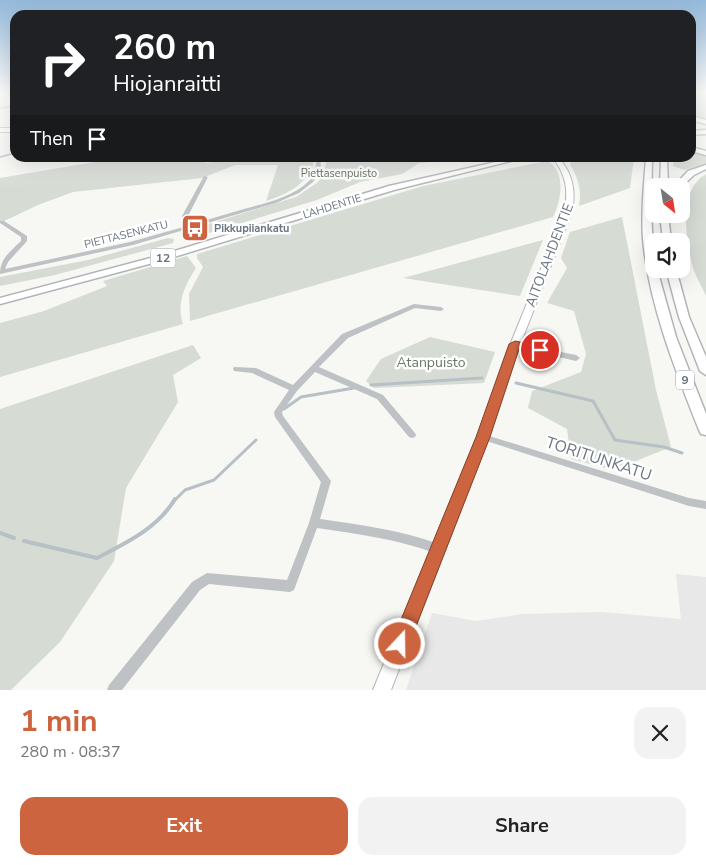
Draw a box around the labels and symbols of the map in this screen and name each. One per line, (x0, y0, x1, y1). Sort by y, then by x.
park label: Piettasenpuisto (301, 166, 377, 181)
north arrow (645, 178, 690, 222)
street label: LAHDENTIE (301, 190, 363, 223)
street label: AITOLAHDENTIE (521, 201, 578, 310)
bus stop icon: Pikkupiiankatu (180, 213, 210, 243)
street label: PIETTASENKATU (82, 217, 170, 252)
place label: Pikkupiiankatu (214, 221, 289, 236)
road number: 12 (150, 248, 176, 268)
pin (519, 329, 561, 371)
park label: Atanpuisto (397, 353, 466, 372)
road number: 9 (676, 370, 694, 390)
street label: TORITUNKATU (543, 431, 655, 486)
position arrow (373, 617, 425, 669)

